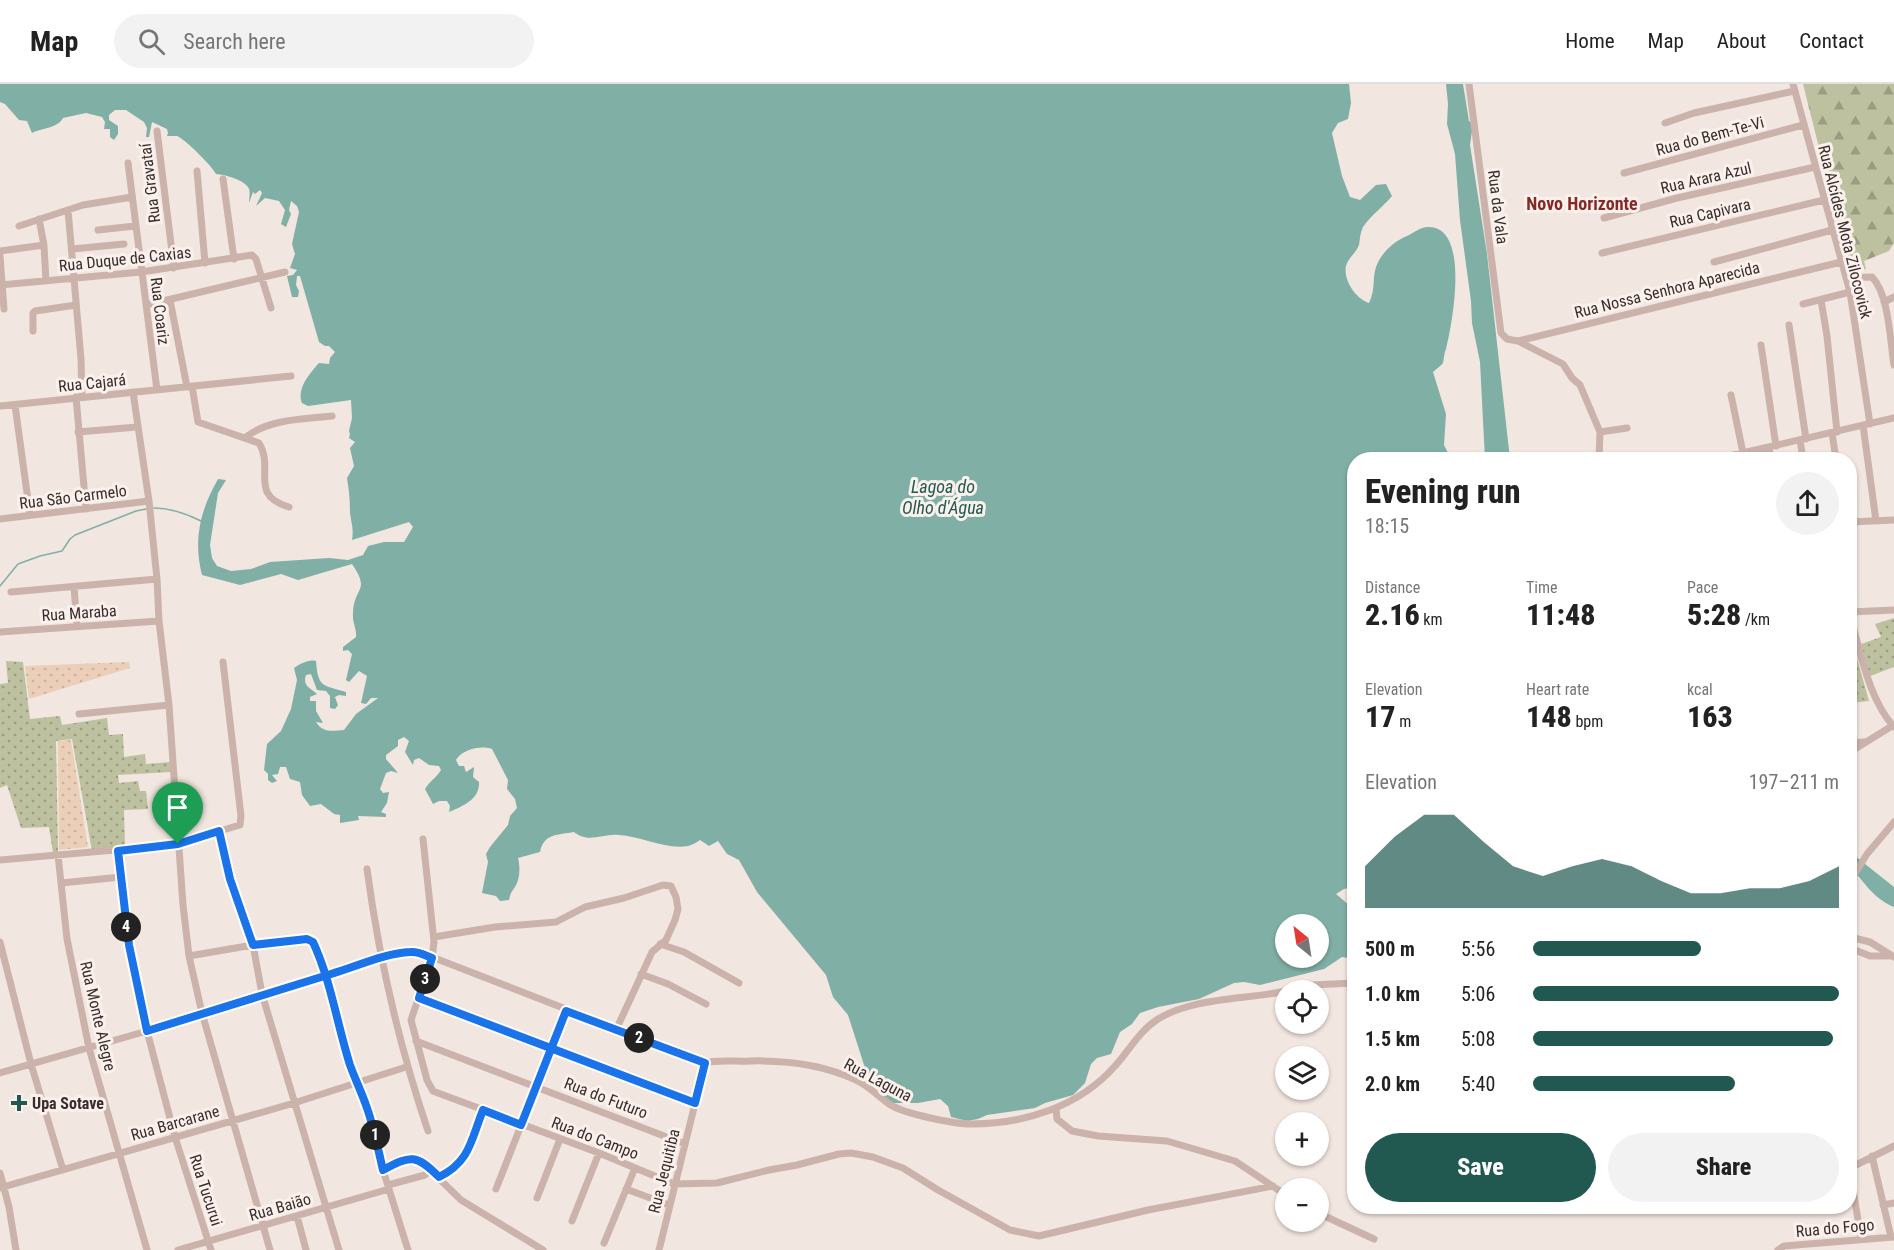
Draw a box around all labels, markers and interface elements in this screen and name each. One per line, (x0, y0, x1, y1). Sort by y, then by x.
search box (114, 14, 534, 68)
text: Map (30, 25, 78, 58)
icon: search (135, 25, 168, 58)
text: Search here (183, 29, 286, 54)
text: Home (1565, 29, 1615, 53)
text: Map (1648, 29, 1684, 53)
text: About (1717, 29, 1766, 53)
text: Contact (1799, 29, 1864, 53)
street label: Rua do Bem-Te-Vi (1654, 112, 1766, 160)
street label: Rua Gravataí (136, 141, 164, 224)
street label: Rua Alcídes Mota Zilocovick (1814, 143, 1876, 322)
street label: Rua Arara Azul (1659, 158, 1753, 198)
street label: Rua da Vala (1484, 169, 1512, 245)
district label: Novo Horizonte (1526, 193, 1638, 214)
street label: Rua Capivara (1668, 194, 1752, 232)
street label: Rua Duque de Caxias (58, 243, 192, 275)
street label: Rua Nossa Senhora Aparecida (1572, 258, 1762, 322)
street label: Rua Coariz (146, 276, 174, 346)
street label: Rua Cajará (57, 370, 127, 396)
text: Evening run (1365, 472, 1521, 511)
button: share (1776, 472, 1839, 535)
water label: Lagoa do Olho d'Água (902, 476, 984, 518)
street label: Rua São Carmelo (18, 481, 128, 513)
text: 18:15 (1365, 514, 1409, 538)
text: Distance (1365, 578, 1420, 597)
text: Time (1526, 578, 1558, 597)
text: Pace (1687, 578, 1718, 597)
text: 2.16 (1365, 597, 1420, 632)
text: 11:48 (1526, 597, 1595, 632)
text: 5:28 (1687, 597, 1741, 632)
street label: Rua Maraba (41, 601, 117, 625)
text: km (1420, 610, 1443, 629)
text: /km (1741, 610, 1770, 629)
text: Elevation (1365, 680, 1423, 699)
text: Heart rate (1526, 680, 1589, 699)
text: kcal (1687, 680, 1713, 699)
text: 17 (1365, 699, 1396, 734)
text: 148 (1526, 699, 1572, 734)
text: 163 (1687, 699, 1733, 734)
text: m (1396, 712, 1411, 731)
text: bpm (1572, 712, 1603, 731)
text: Elevation (1365, 770, 1437, 794)
text: 197–211 m (1749, 770, 1839, 794)
pin (152, 782, 203, 844)
icon: arrive (161, 791, 194, 824)
pin: 4 (111, 912, 141, 942)
north arrow (1275, 914, 1329, 968)
map controls (1275, 914, 1329, 1232)
text: 4 (122, 917, 130, 936)
text: 500 m (1365, 937, 1415, 961)
text: 5:56 (1461, 937, 1495, 961)
street label: Rua Monte Alegre (76, 959, 120, 1073)
pin: 3 (410, 964, 440, 994)
text: 3 (421, 969, 429, 988)
button: locate (1275, 980, 1329, 1034)
text: 1.0 km (1365, 982, 1420, 1006)
text: 5:06 (1461, 982, 1495, 1006)
pin: 2 (624, 1023, 654, 1053)
text: 1.5 km (1365, 1027, 1420, 1051)
text: 5:08 (1461, 1027, 1495, 1051)
text: 2 (635, 1028, 643, 1047)
button: layers (1275, 1046, 1329, 1100)
street label: Rua Laguna (841, 1054, 915, 1106)
text: 2.0 km (1365, 1072, 1420, 1096)
text: 5:40 (1461, 1072, 1495, 1096)
street label: Rua do Futuro (562, 1073, 650, 1123)
marker: Upa Sotave (10, 1094, 28, 1112)
place label: Upa Sotave (32, 1094, 104, 1113)
street label: Rua Barcarane (129, 1101, 221, 1145)
button: + (1275, 1112, 1329, 1166)
street label: Rua do Campo (549, 1113, 641, 1163)
pin: 1 (360, 1120, 390, 1150)
text: 1 (371, 1125, 379, 1144)
street label: Rua Jequitiba (644, 1127, 684, 1215)
button: Save (1365, 1133, 1596, 1202)
button: Share (1608, 1133, 1839, 1202)
street label: Rua Tucurui (186, 1152, 226, 1228)
button: − (1275, 1178, 1329, 1232)
street label: Rua Baião (247, 1189, 313, 1225)
street label: Rua do Fogo (1795, 1215, 1875, 1241)

